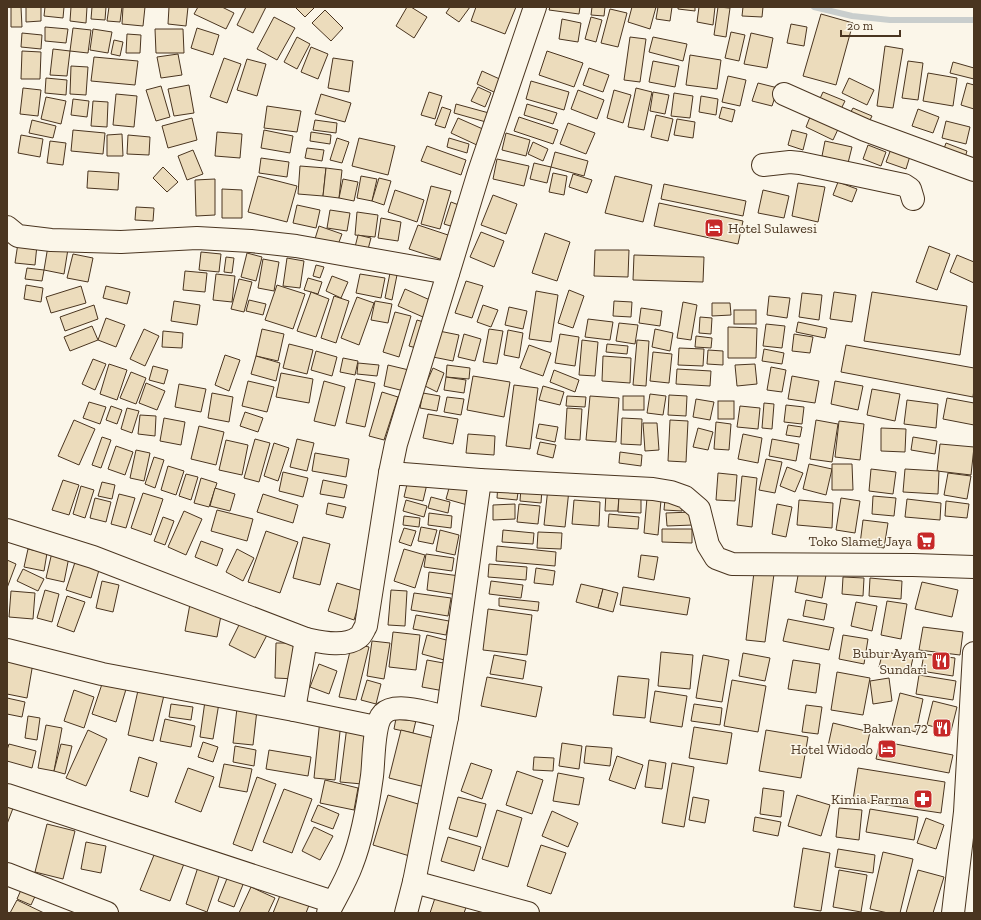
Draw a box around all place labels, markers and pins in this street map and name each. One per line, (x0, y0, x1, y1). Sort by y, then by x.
hotel icon: Hotel Sulawesi (703, 217, 725, 239)
place label: Hotel Sulawesi (728, 220, 817, 237)
supermarket icon: Toko Slamet Jaya (915, 530, 937, 552)
place label: Toko Slamet Jaya (809, 533, 912, 550)
place label: Bubur Ayam Sundari (853, 645, 927, 678)
restaurant icon: Bubur Ayam Sundari (930, 650, 952, 672)
restaurant icon: Bakwan 72 (931, 717, 953, 739)
place label: Bakwan 72 (863, 720, 928, 737)
hotel icon: Hotel Widodo (876, 738, 898, 760)
place label: Hotel Widodo (791, 741, 873, 758)
pharmacy icon: Kimia Farma (912, 788, 934, 810)
place label: Kimia Farma (831, 791, 909, 808)

